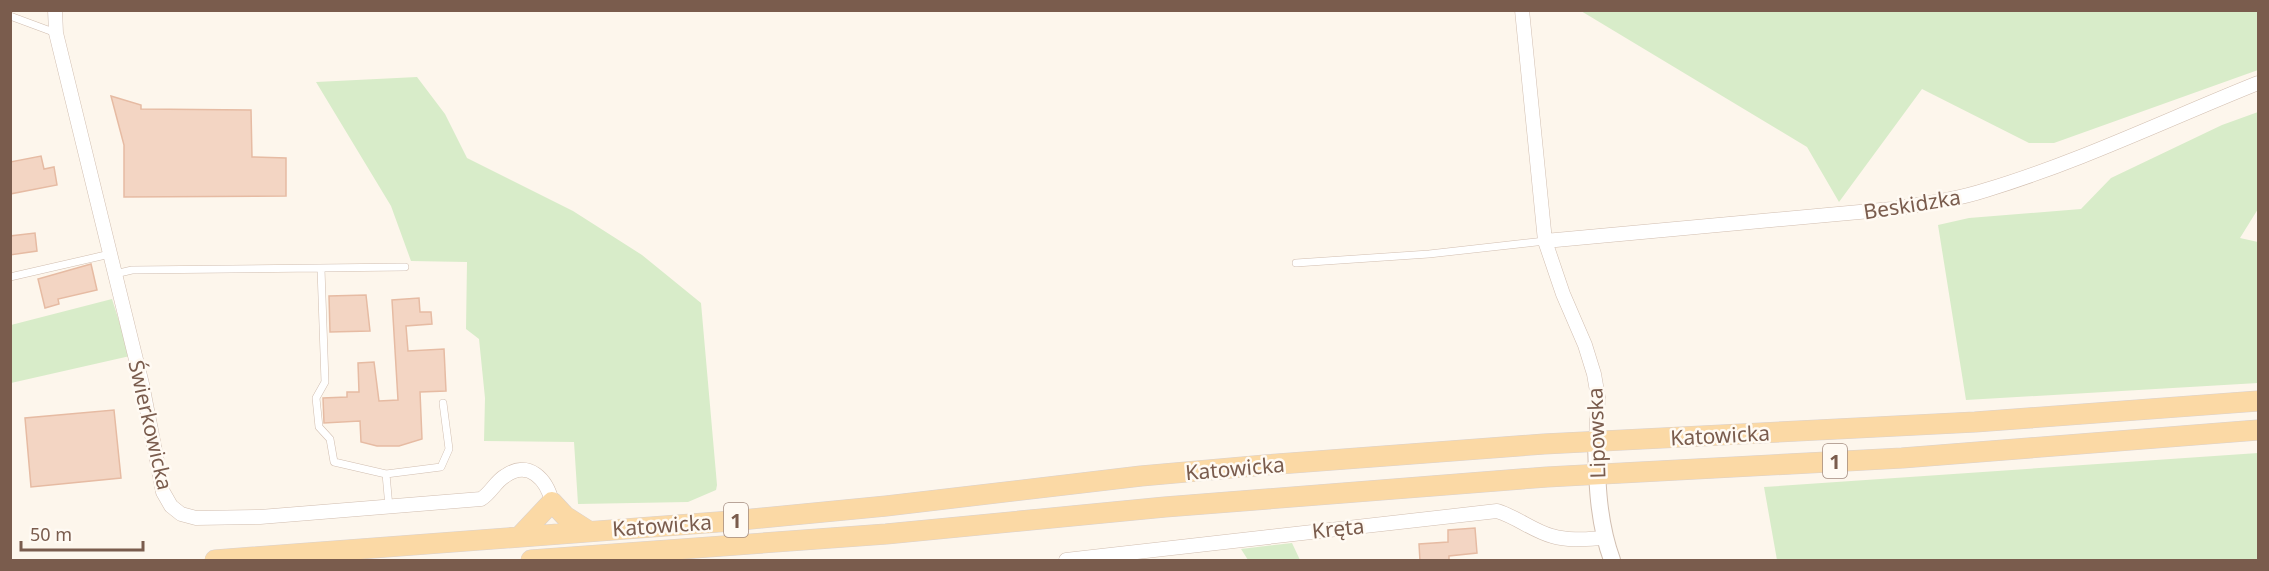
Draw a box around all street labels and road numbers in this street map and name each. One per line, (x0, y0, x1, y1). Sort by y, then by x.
street label: Beskidzka (1861, 183, 1963, 225)
street label: Świerkowicka (122, 357, 180, 493)
street label: Lipowska (1580, 387, 1612, 479)
street label: Katowicka (1670, 418, 1770, 452)
road number: 1 (1823, 444, 1847, 478)
street label: Katowicka (1184, 450, 1286, 486)
road number: 1 (724, 503, 748, 537)
street label: Katowicka (611, 508, 713, 542)
street label: Kręta (1310, 511, 1366, 545)

